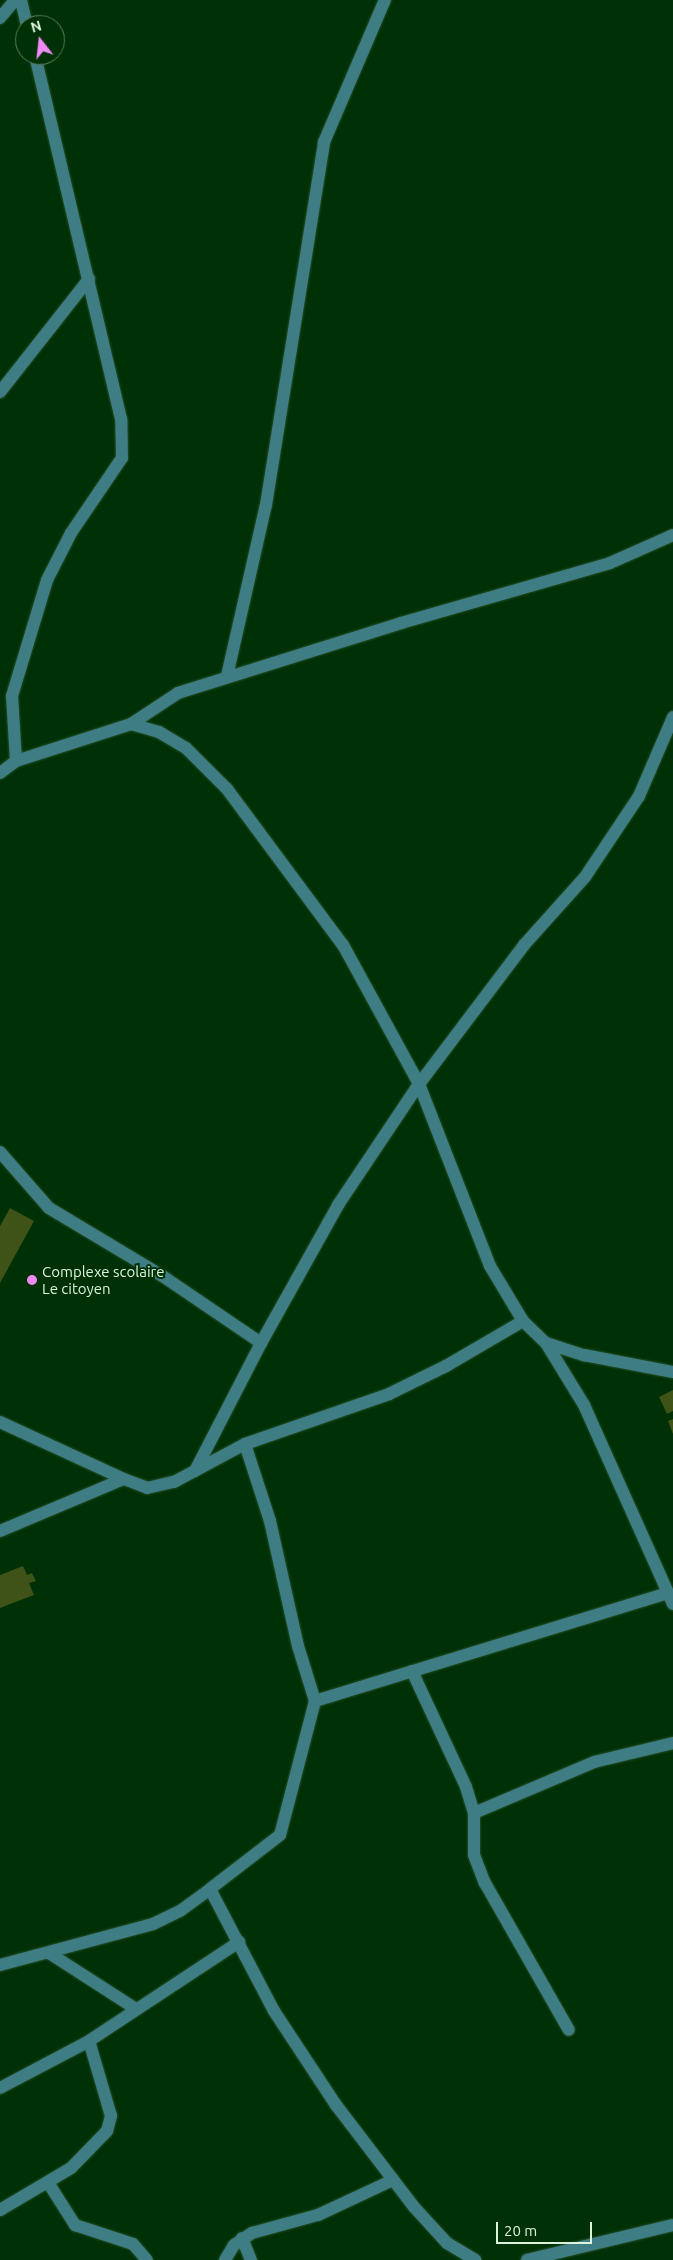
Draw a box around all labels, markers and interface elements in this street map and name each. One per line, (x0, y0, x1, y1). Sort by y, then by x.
north arrow (15, 15, 65, 65)
text: N (29, 17, 43, 36)
place label: Complexe scolaire Le citoyen (42, 1262, 164, 1297)
marker: Complexe scolaire Le citoyen (26, 1274, 38, 1286)
scale bar (498, 2212, 594, 2244)
text: 20 m (504, 2222, 537, 2239)

